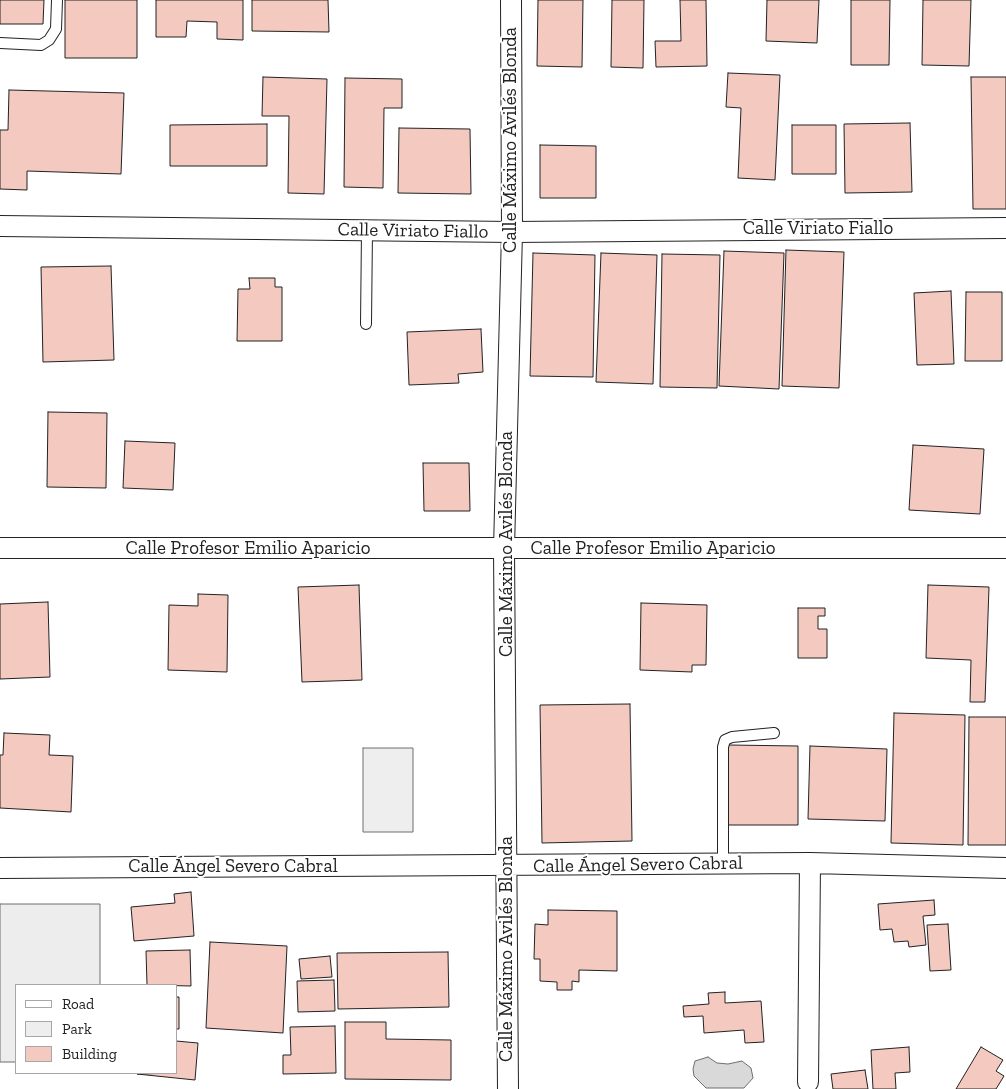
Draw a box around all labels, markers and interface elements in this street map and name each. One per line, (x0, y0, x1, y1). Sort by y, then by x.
street label: Calle Máximo Avilés Blonda (500, 27, 522, 253)
street label: Calle Viriato Fiallo (338, 218, 488, 244)
street label: Calle Viriato Fiallo (743, 218, 893, 240)
street label: Calle Máximo Avilés Blonda (496, 431, 518, 657)
street label: Calle Profesor Emilio Aparicio (126, 538, 370, 560)
street label: Calle Profesor Emilio Aparicio (531, 538, 775, 560)
street label: Calle Máximo Avilés Blonda (496, 836, 518, 1062)
street label: Calle Ángel Severo Cabral (533, 852, 743, 878)
street label: Calle Ángel Severo Cabral (128, 856, 338, 878)
legend (15, 984, 178, 1074)
text: Road (62, 995, 94, 1013)
text: Park (62, 1020, 92, 1038)
text: Building (62, 1045, 117, 1063)

